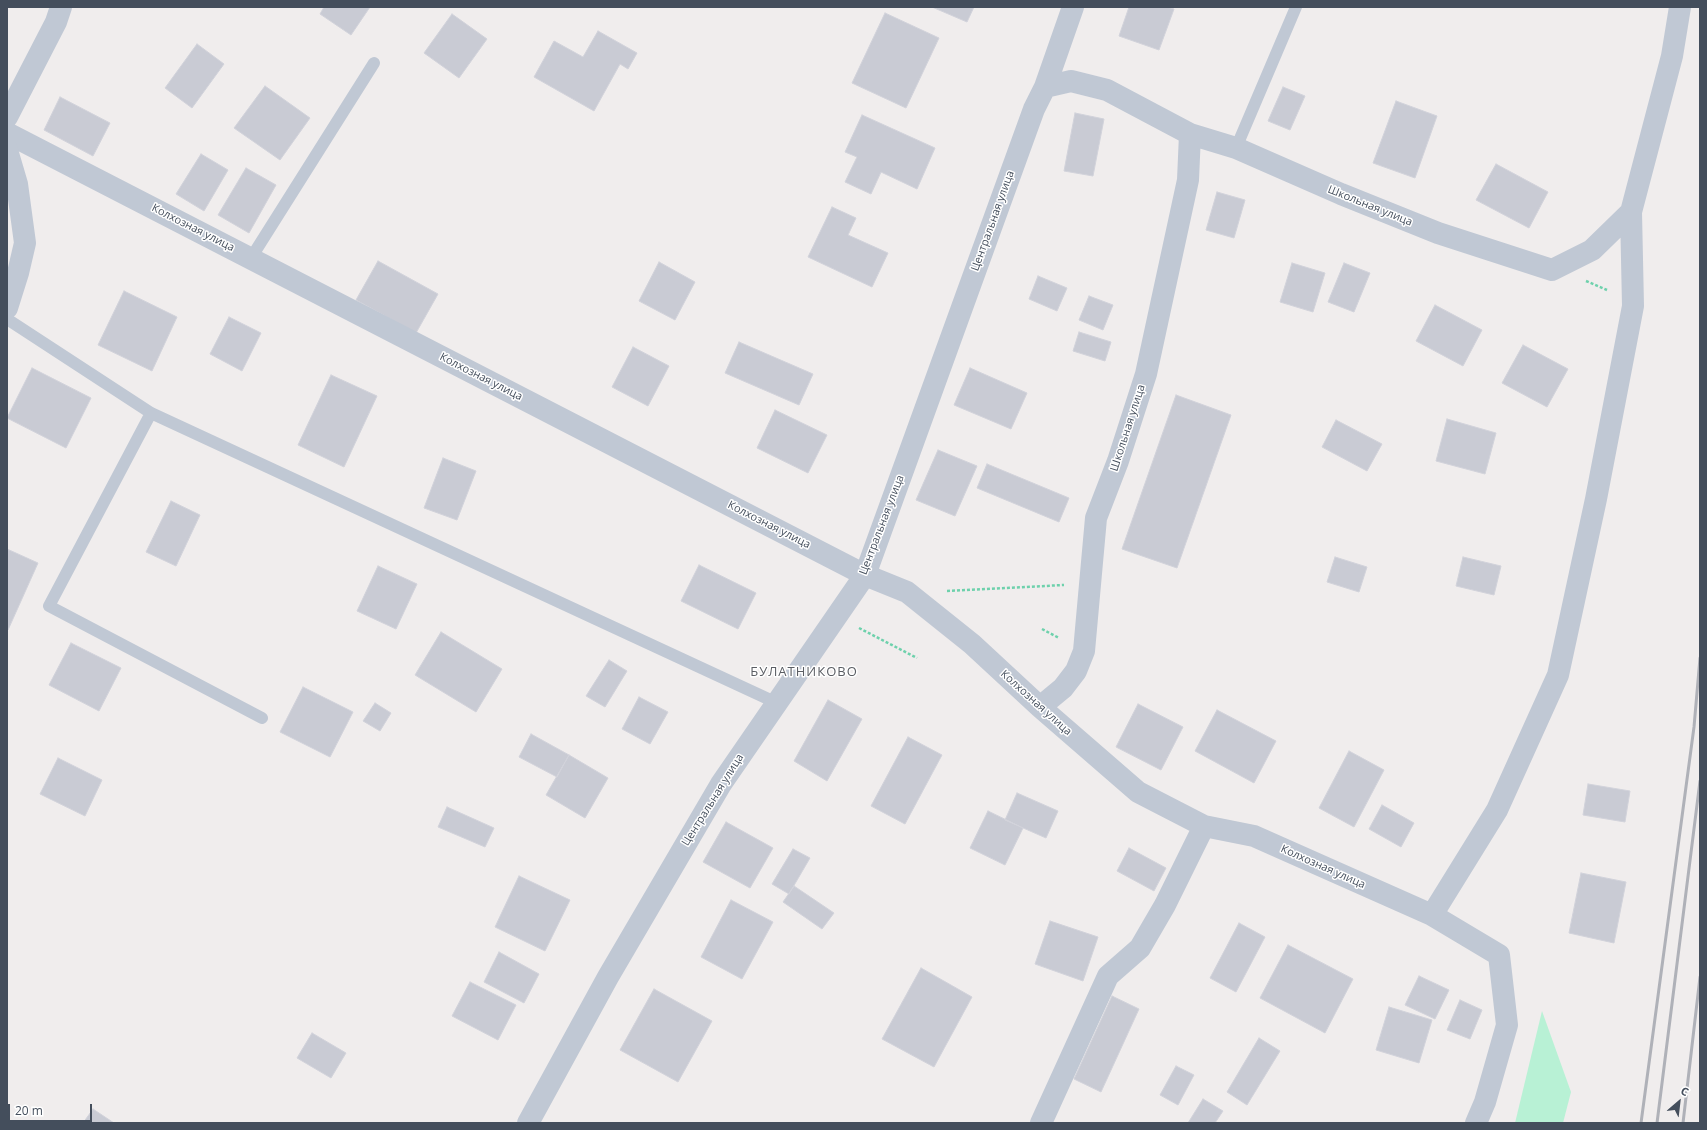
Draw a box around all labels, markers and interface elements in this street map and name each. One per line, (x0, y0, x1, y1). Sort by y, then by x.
street label: Центральная улица (969, 169, 1017, 273)
street label: Школьная улица (1326, 183, 1414, 229)
street label: Колхозная улица (149, 201, 237, 255)
street label: Колхозная улица (437, 350, 525, 404)
street label: Школьная улица (1108, 383, 1148, 473)
street label: Центральная улица (857, 473, 907, 577)
street label: Колхозная улица (725, 498, 813, 552)
district label: БУЛАТНИКОВО (750, 664, 858, 680)
street label: Колхозная улица (998, 668, 1074, 738)
street label: Центральная улица (679, 752, 747, 848)
street label: Колхозная улица (1279, 842, 1367, 892)
north arrow (1659, 1082, 1699, 1122)
text: С (1678, 1083, 1691, 1099)
scale bar (10, 1096, 94, 1122)
text: 20 m (15, 1102, 43, 1119)

